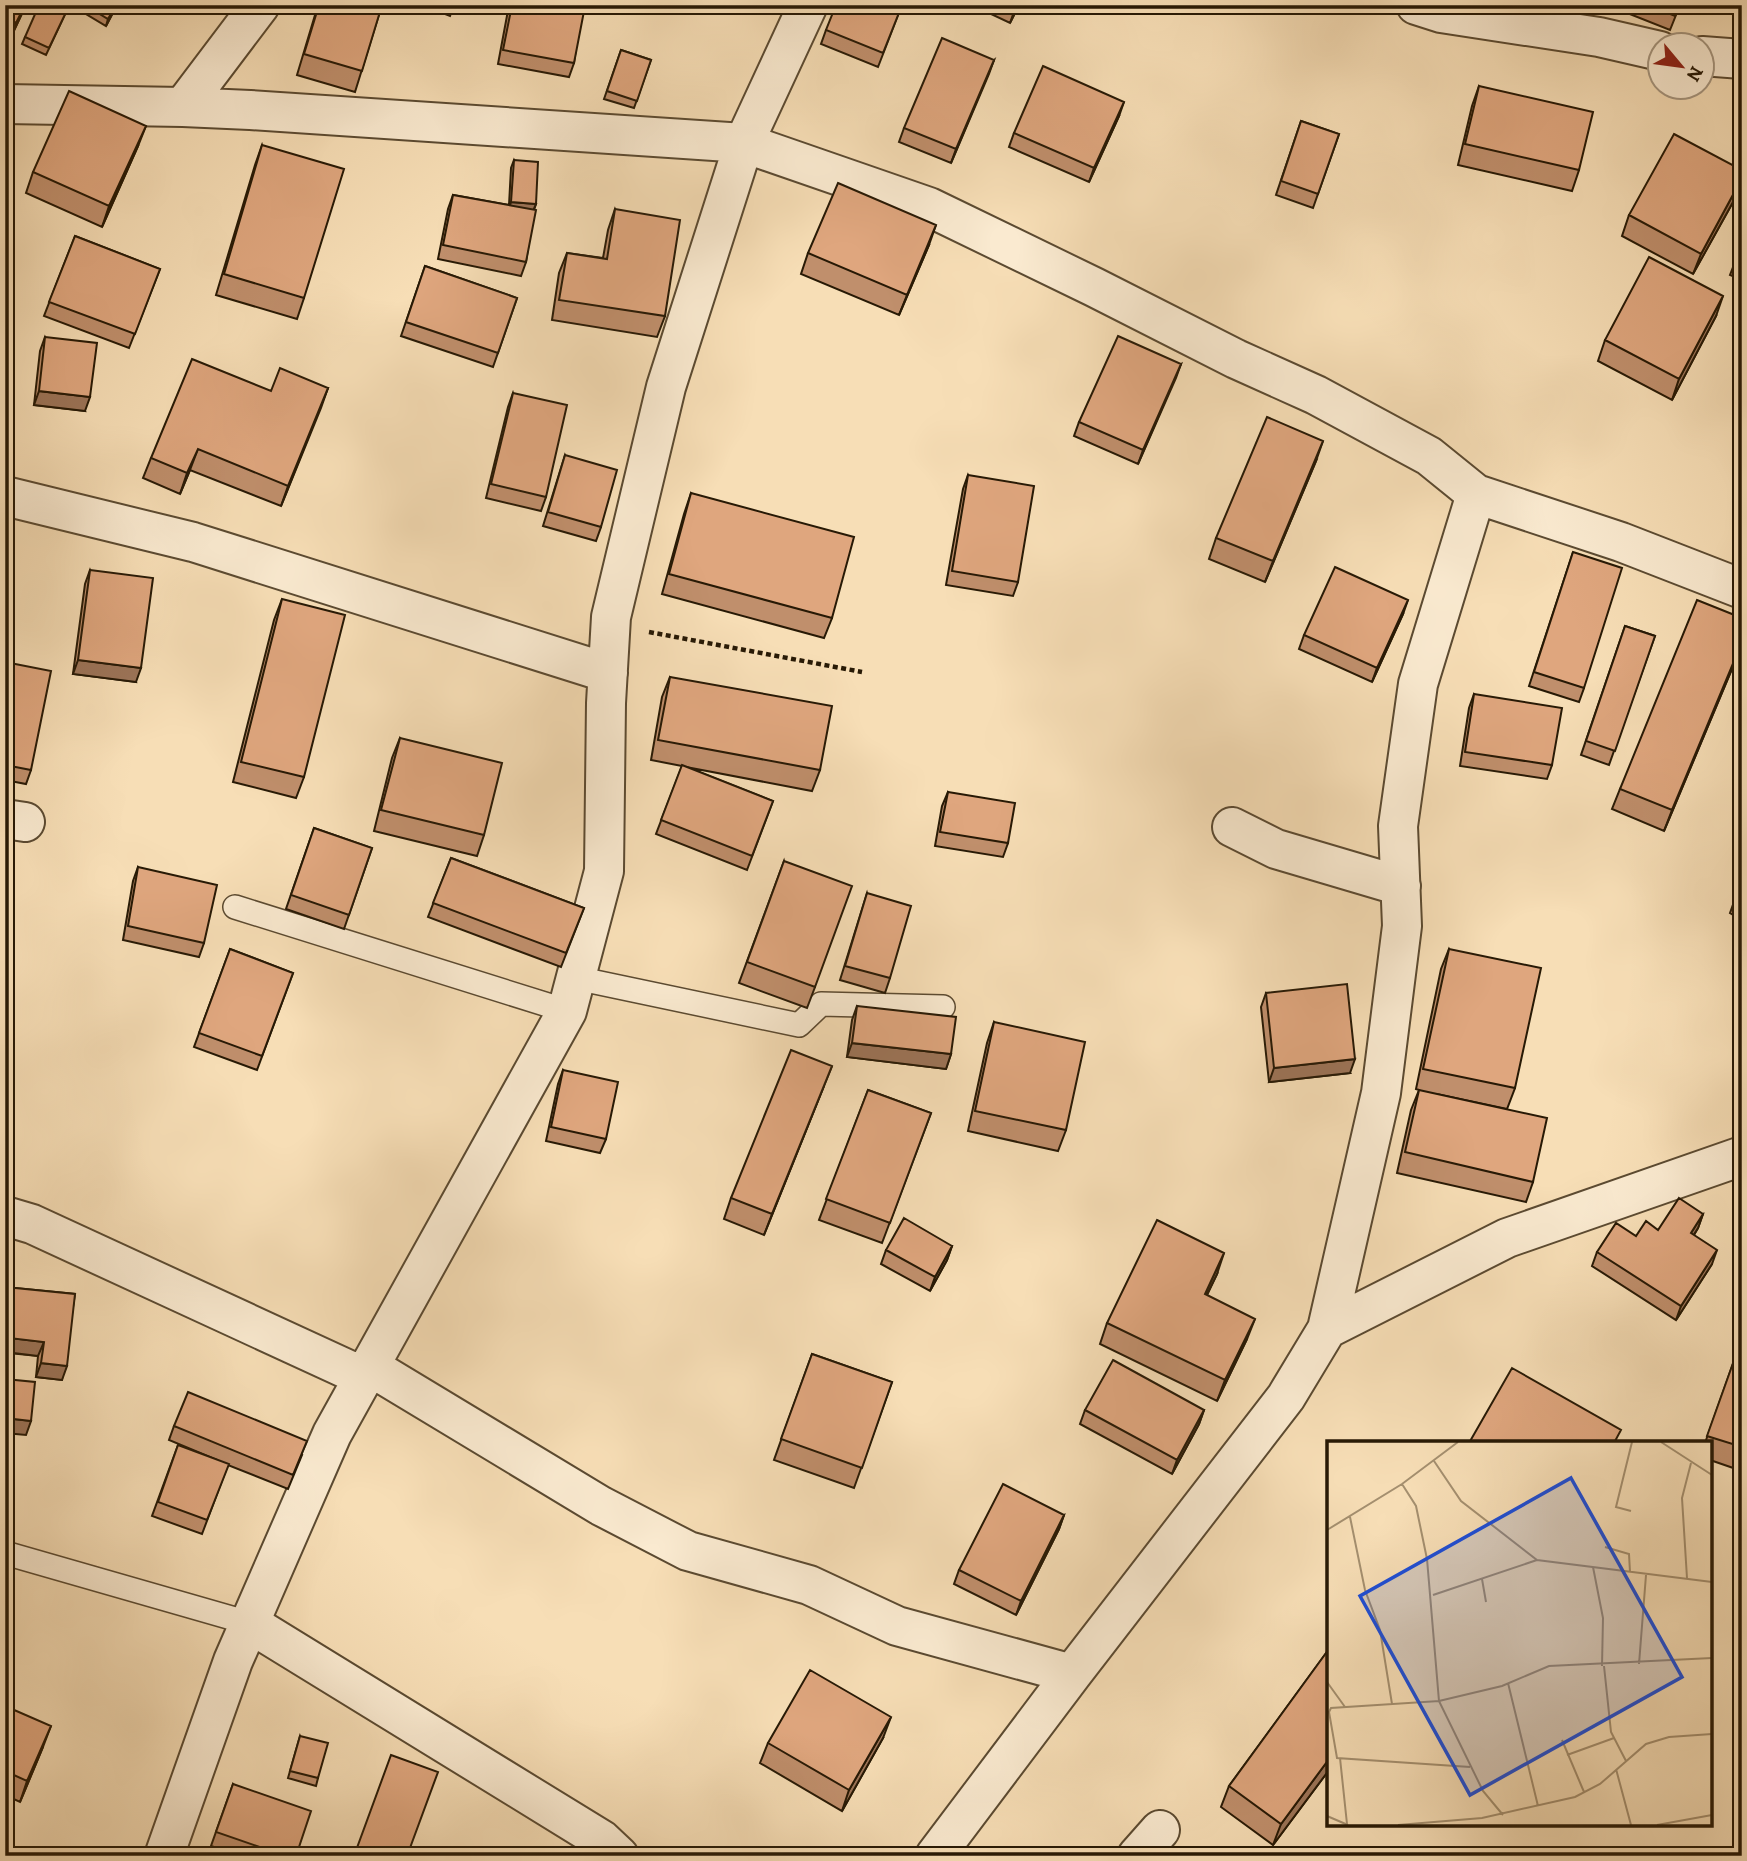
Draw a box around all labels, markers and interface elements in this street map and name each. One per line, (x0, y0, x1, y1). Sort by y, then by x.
north arrow (1646, 32, 1716, 102)
text: N (1680, 61, 1710, 86)
inset map (1327, 1441, 1712, 1826)

